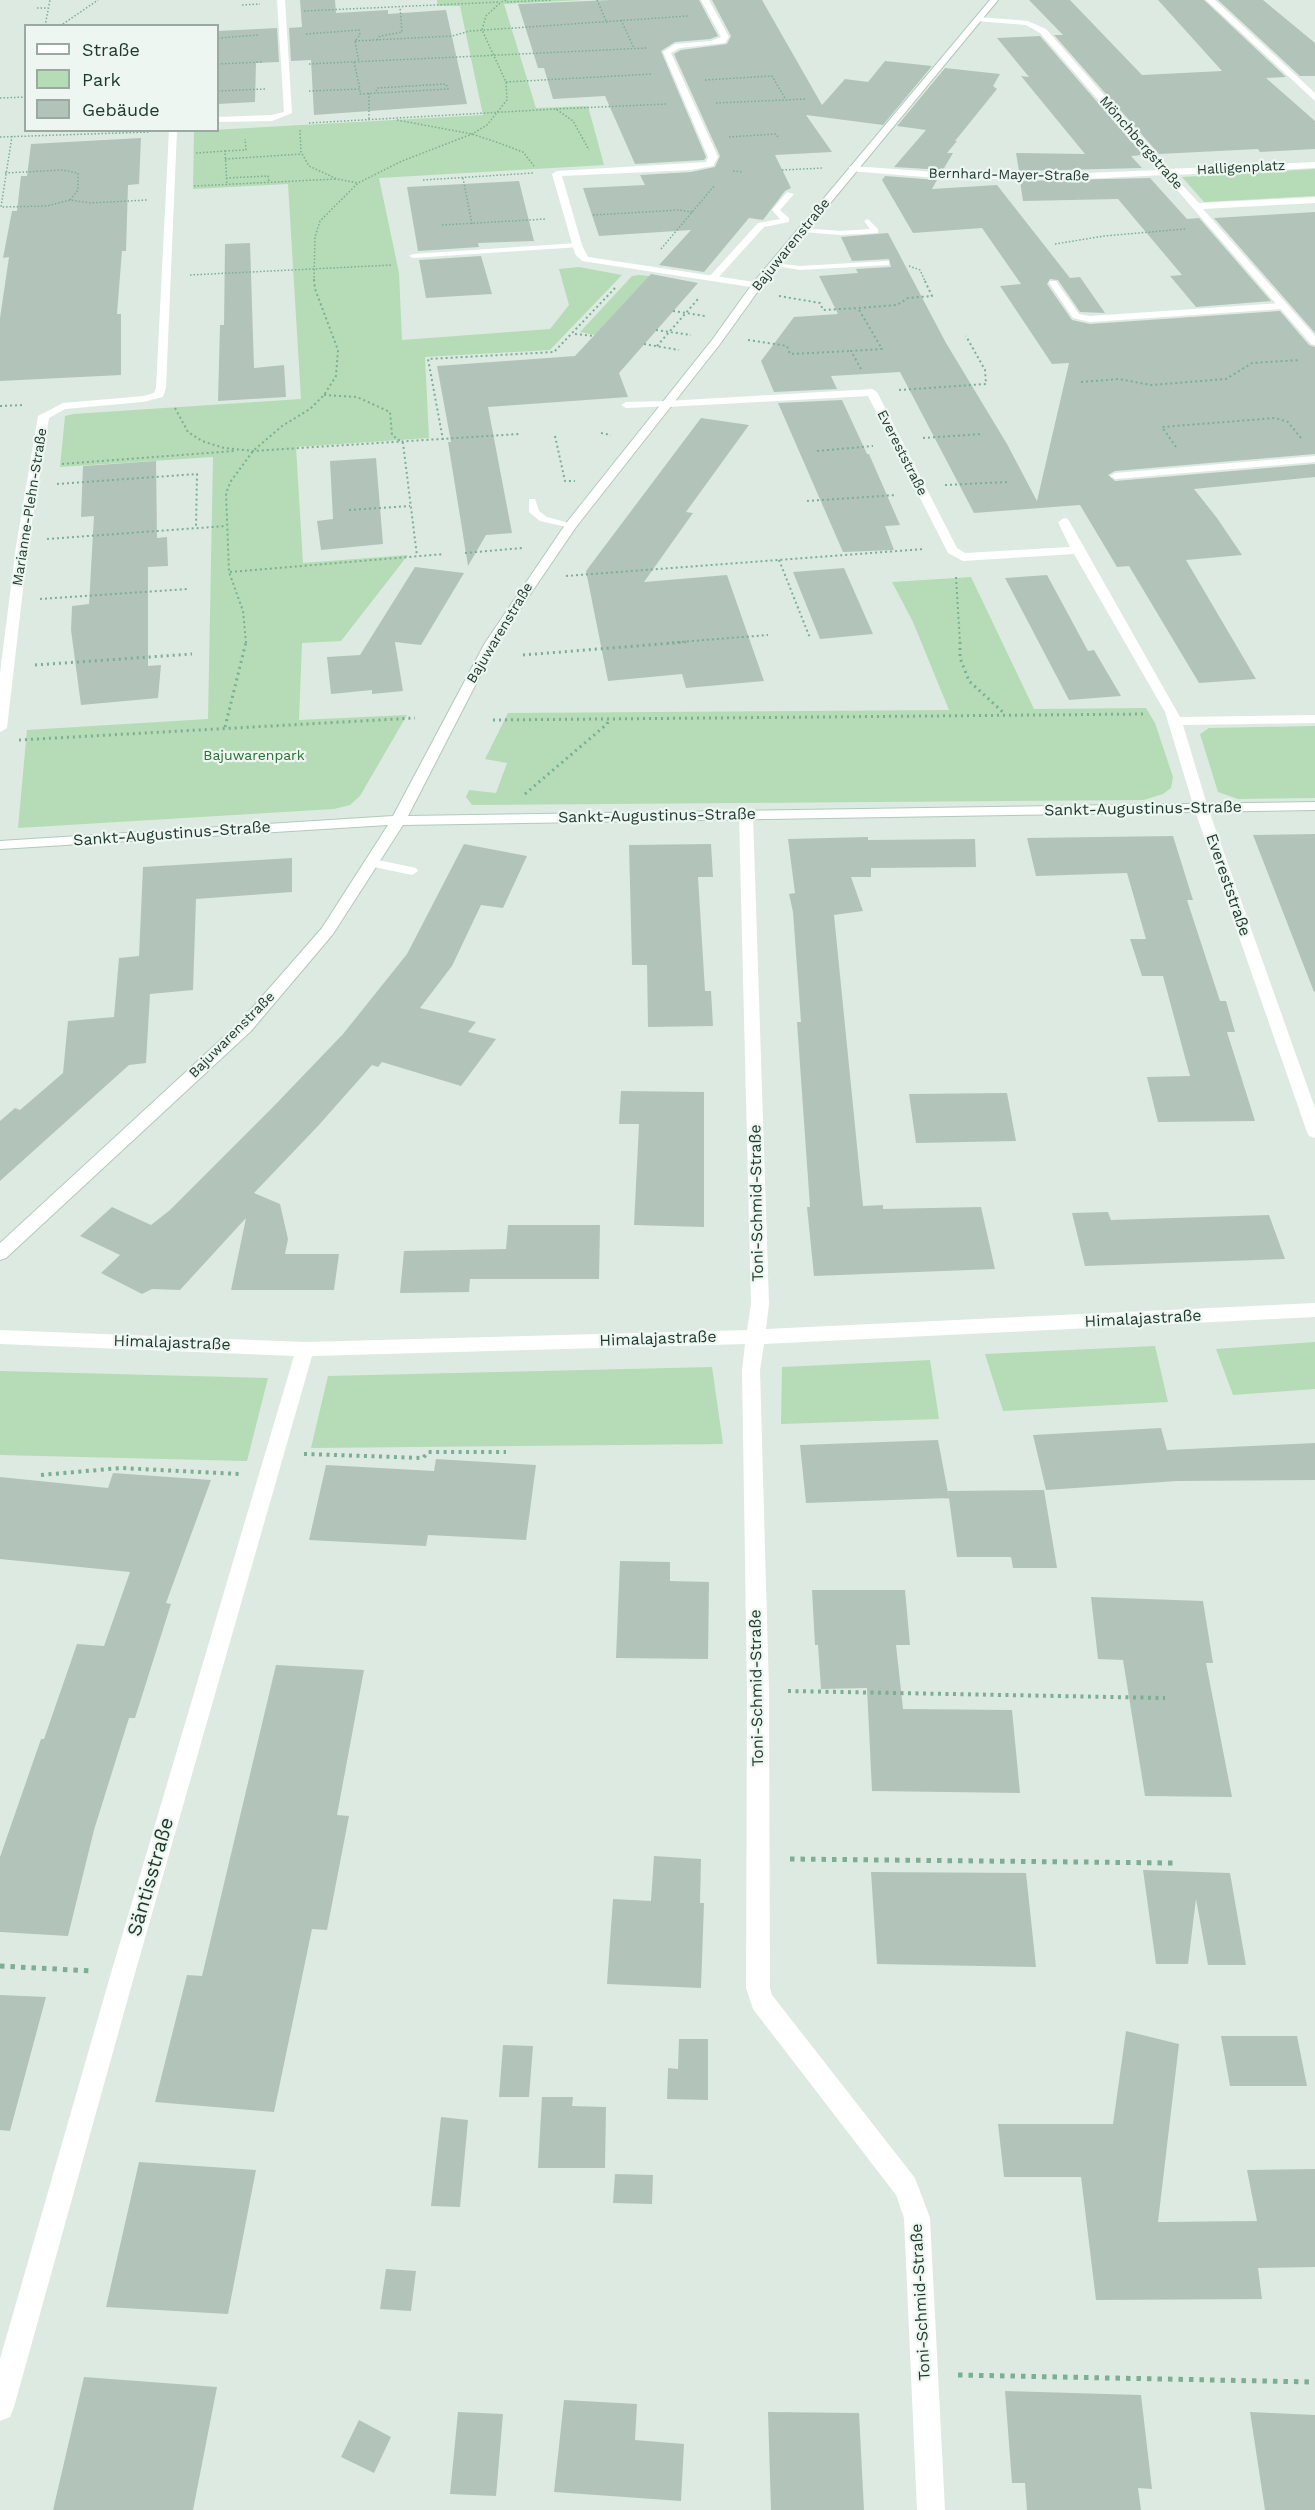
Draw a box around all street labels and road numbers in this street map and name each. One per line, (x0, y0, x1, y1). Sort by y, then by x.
street label: Mönchbergstraße (1096, 93, 1186, 193)
street label: Halligenplatz (1196, 157, 1286, 179)
street label: Bernhard-Mayer-Straße (928, 165, 1090, 185)
street label: Bajuwarenstraße (748, 195, 834, 295)
street label: Evereststraße (873, 407, 931, 499)
street label: Marianne-Plehn-Straße (9, 427, 51, 587)
street label: Bajuwarenstraße (463, 580, 537, 686)
street label: Sankt-Augustinus-Straße (1044, 798, 1242, 820)
street label: Sankt-Augustinus-Straße (558, 805, 756, 827)
street label: Sankt-Augustinus-Straße (73, 818, 271, 850)
street label: Evereststraße (1201, 831, 1255, 939)
street label: Bajuwarenstraße (186, 989, 278, 1081)
street label: Toni-Schmid-Straße (746, 1124, 768, 1282)
street label: Himalajastraße (1084, 1306, 1202, 1332)
street label: Himalajastraße (599, 1327, 717, 1351)
street label: Himalajastraße (113, 1331, 231, 1355)
street label: Toni-Schmid-Straße (746, 1609, 768, 1767)
street label: Säntisstraße (123, 1815, 179, 1939)
street label: Toni-Schmid-Straße (907, 2223, 935, 2381)

